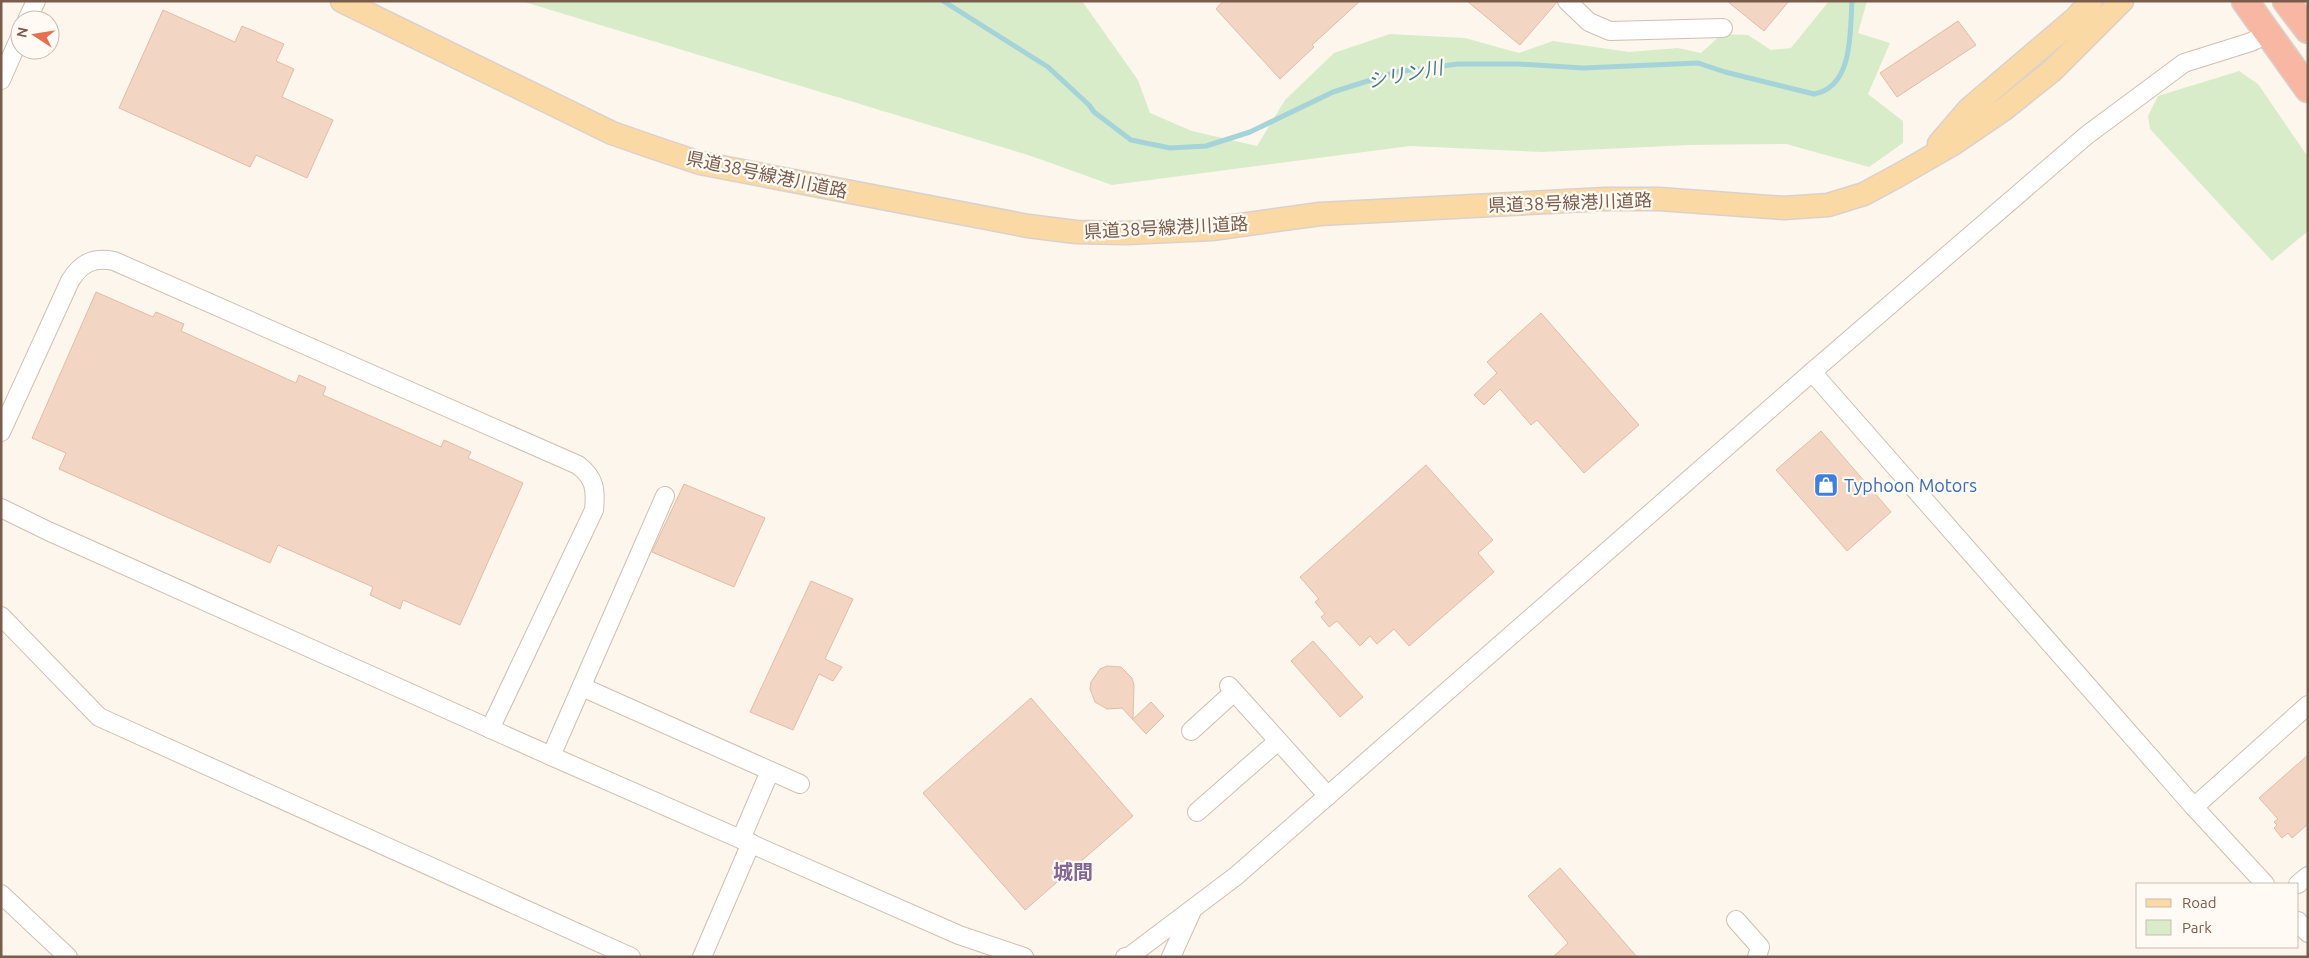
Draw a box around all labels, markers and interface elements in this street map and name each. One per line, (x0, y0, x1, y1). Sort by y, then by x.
north arrow (10, 10, 60, 60)
text: N (13, 26, 31, 39)
water label: シリン川 (1366, 56, 1446, 92)
street label: 県道38号線港川道路 (685, 147, 849, 201)
street label: 県道38号線港川道路 (1488, 189, 1652, 215)
street label: 県道38号線港川道路 (1083, 213, 1249, 241)
shop icon: Typhoon Motors (1813, 472, 1839, 498)
place label: Typhoon Motors (1844, 475, 1977, 495)
district label: 城間 (1053, 860, 1093, 883)
legend (2136, 883, 2299, 948)
text: Road (2182, 894, 2217, 911)
text: Park (2182, 919, 2212, 936)

